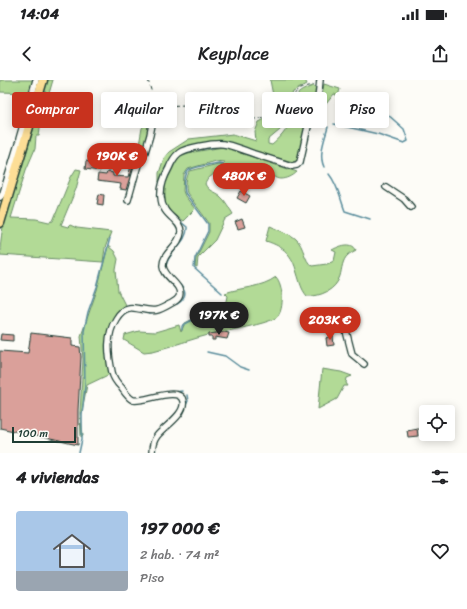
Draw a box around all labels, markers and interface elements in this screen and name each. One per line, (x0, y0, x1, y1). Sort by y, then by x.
text: 14:04 (20, 1, 59, 27)
text: Keyplace (198, 38, 269, 70)
icon: back (16, 43, 38, 65)
icon: share (429, 43, 451, 65)
chip: Comprar (12, 92, 93, 128)
chip: Alquilar (101, 92, 177, 128)
chip: Filtros (185, 92, 254, 128)
chip: Nuevo (262, 92, 327, 128)
chip: Piso (335, 92, 389, 128)
pin: 190K € (84, 143, 150, 177)
text: 190K € (96, 144, 138, 167)
pin: 480K € (211, 163, 277, 197)
text: 480K € (222, 164, 266, 187)
pin: 197K € (186, 302, 252, 336)
text: 197K € (199, 303, 239, 326)
pin: 203K € (297, 307, 363, 341)
text: 203K € (309, 308, 351, 331)
map controls (419, 405, 455, 441)
button: locate (419, 405, 455, 441)
text: 100 m (18, 424, 48, 443)
scale bar (12, 425, 76, 444)
text: 4 viviendas (16, 462, 99, 492)
icon: filters (429, 466, 451, 488)
text: 197 000 € (140, 513, 220, 543)
icon: home (48, 527, 96, 575)
icon: heart (429, 540, 451, 562)
text: 2 hab. · 74 m² (140, 543, 219, 566)
text: Piso (140, 566, 164, 589)

